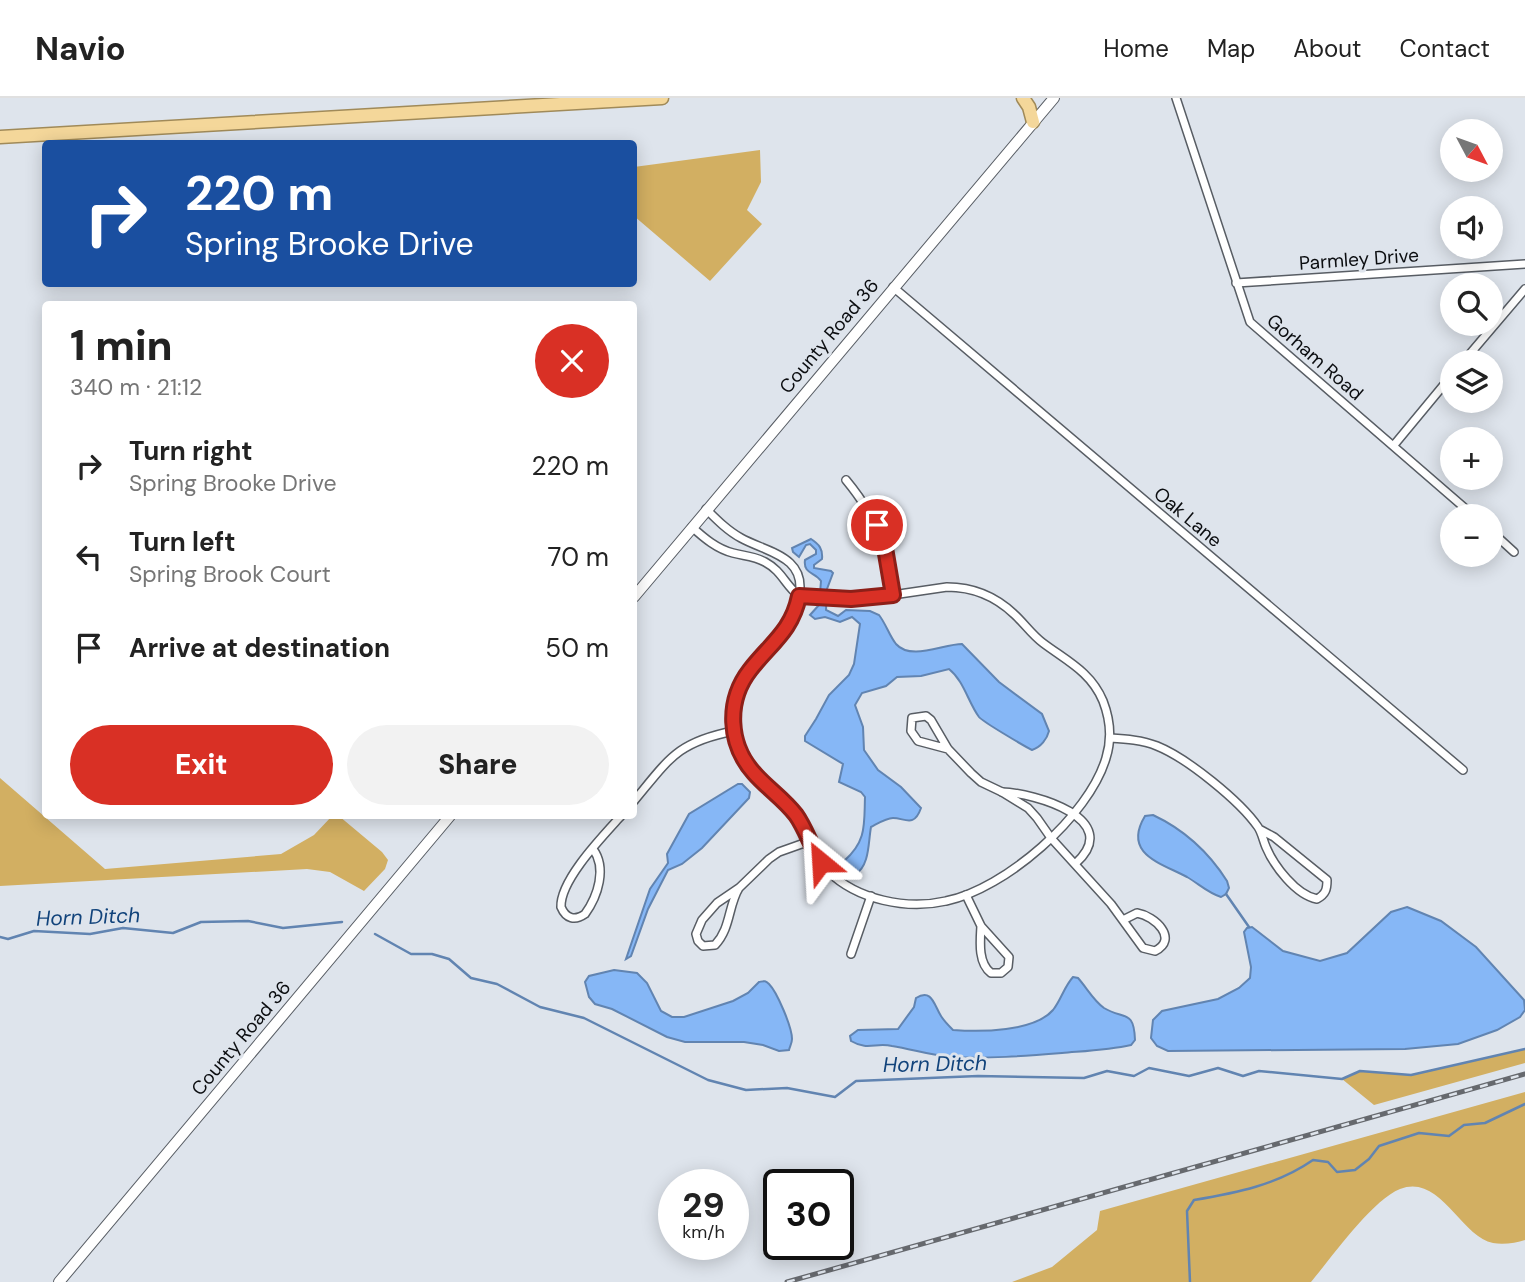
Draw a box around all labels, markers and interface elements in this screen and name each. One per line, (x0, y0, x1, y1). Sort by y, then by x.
text: Navio (35, 27, 126, 70)
text: Home (1103, 33, 1169, 64)
text: Map (1207, 33, 1255, 64)
text: About (1293, 33, 1362, 64)
text: Contact (1400, 33, 1490, 64)
north arrow (1440, 119, 1503, 182)
map controls (1440, 119, 1503, 567)
text: 220 m (185, 161, 333, 225)
icon: right (70, 168, 161, 259)
button: sound (1440, 196, 1503, 259)
text: Spring Brooke Drive (185, 223, 474, 265)
street label: Parmley Drive (1298, 242, 1420, 276)
street label: County Road 36 (774, 273, 884, 399)
button: search (1440, 273, 1503, 336)
street label: Gorham Road (1261, 308, 1369, 406)
text: 1 min (70, 318, 173, 373)
button: close (535, 324, 609, 398)
button: layers (1440, 350, 1503, 413)
text: 340 m · 21:12 (70, 372, 202, 402)
button: + (1440, 427, 1503, 490)
text: Turn right (129, 434, 253, 468)
icon: right (70, 447, 108, 485)
text: 220 m (531, 449, 609, 483)
text: Spring Brooke Drive (129, 468, 337, 498)
street label: Oak Lane (1149, 481, 1227, 553)
pin (847, 495, 907, 555)
button: − (1440, 504, 1503, 567)
icon: arrive (858, 506, 896, 544)
text: Turn left (129, 525, 236, 559)
icon: left (70, 538, 108, 576)
text: 70 m (548, 540, 609, 574)
text: Spring Brook Court (129, 559, 331, 589)
icon: arrive (70, 629, 108, 667)
text: Arrive at destination (129, 631, 390, 665)
text: 50 m (545, 631, 609, 665)
button: Exit (70, 725, 333, 805)
button: Share (347, 725, 609, 805)
position arrow (784, 825, 858, 899)
water label: Horn Ditch (35, 901, 141, 933)
street label: County Road 36 (186, 975, 296, 1101)
water label: Horn Ditch (883, 1049, 987, 1079)
speed limit sign: 30 (763, 1169, 854, 1260)
text: 29 (682, 1182, 725, 1228)
text: km/h (682, 1220, 725, 1244)

